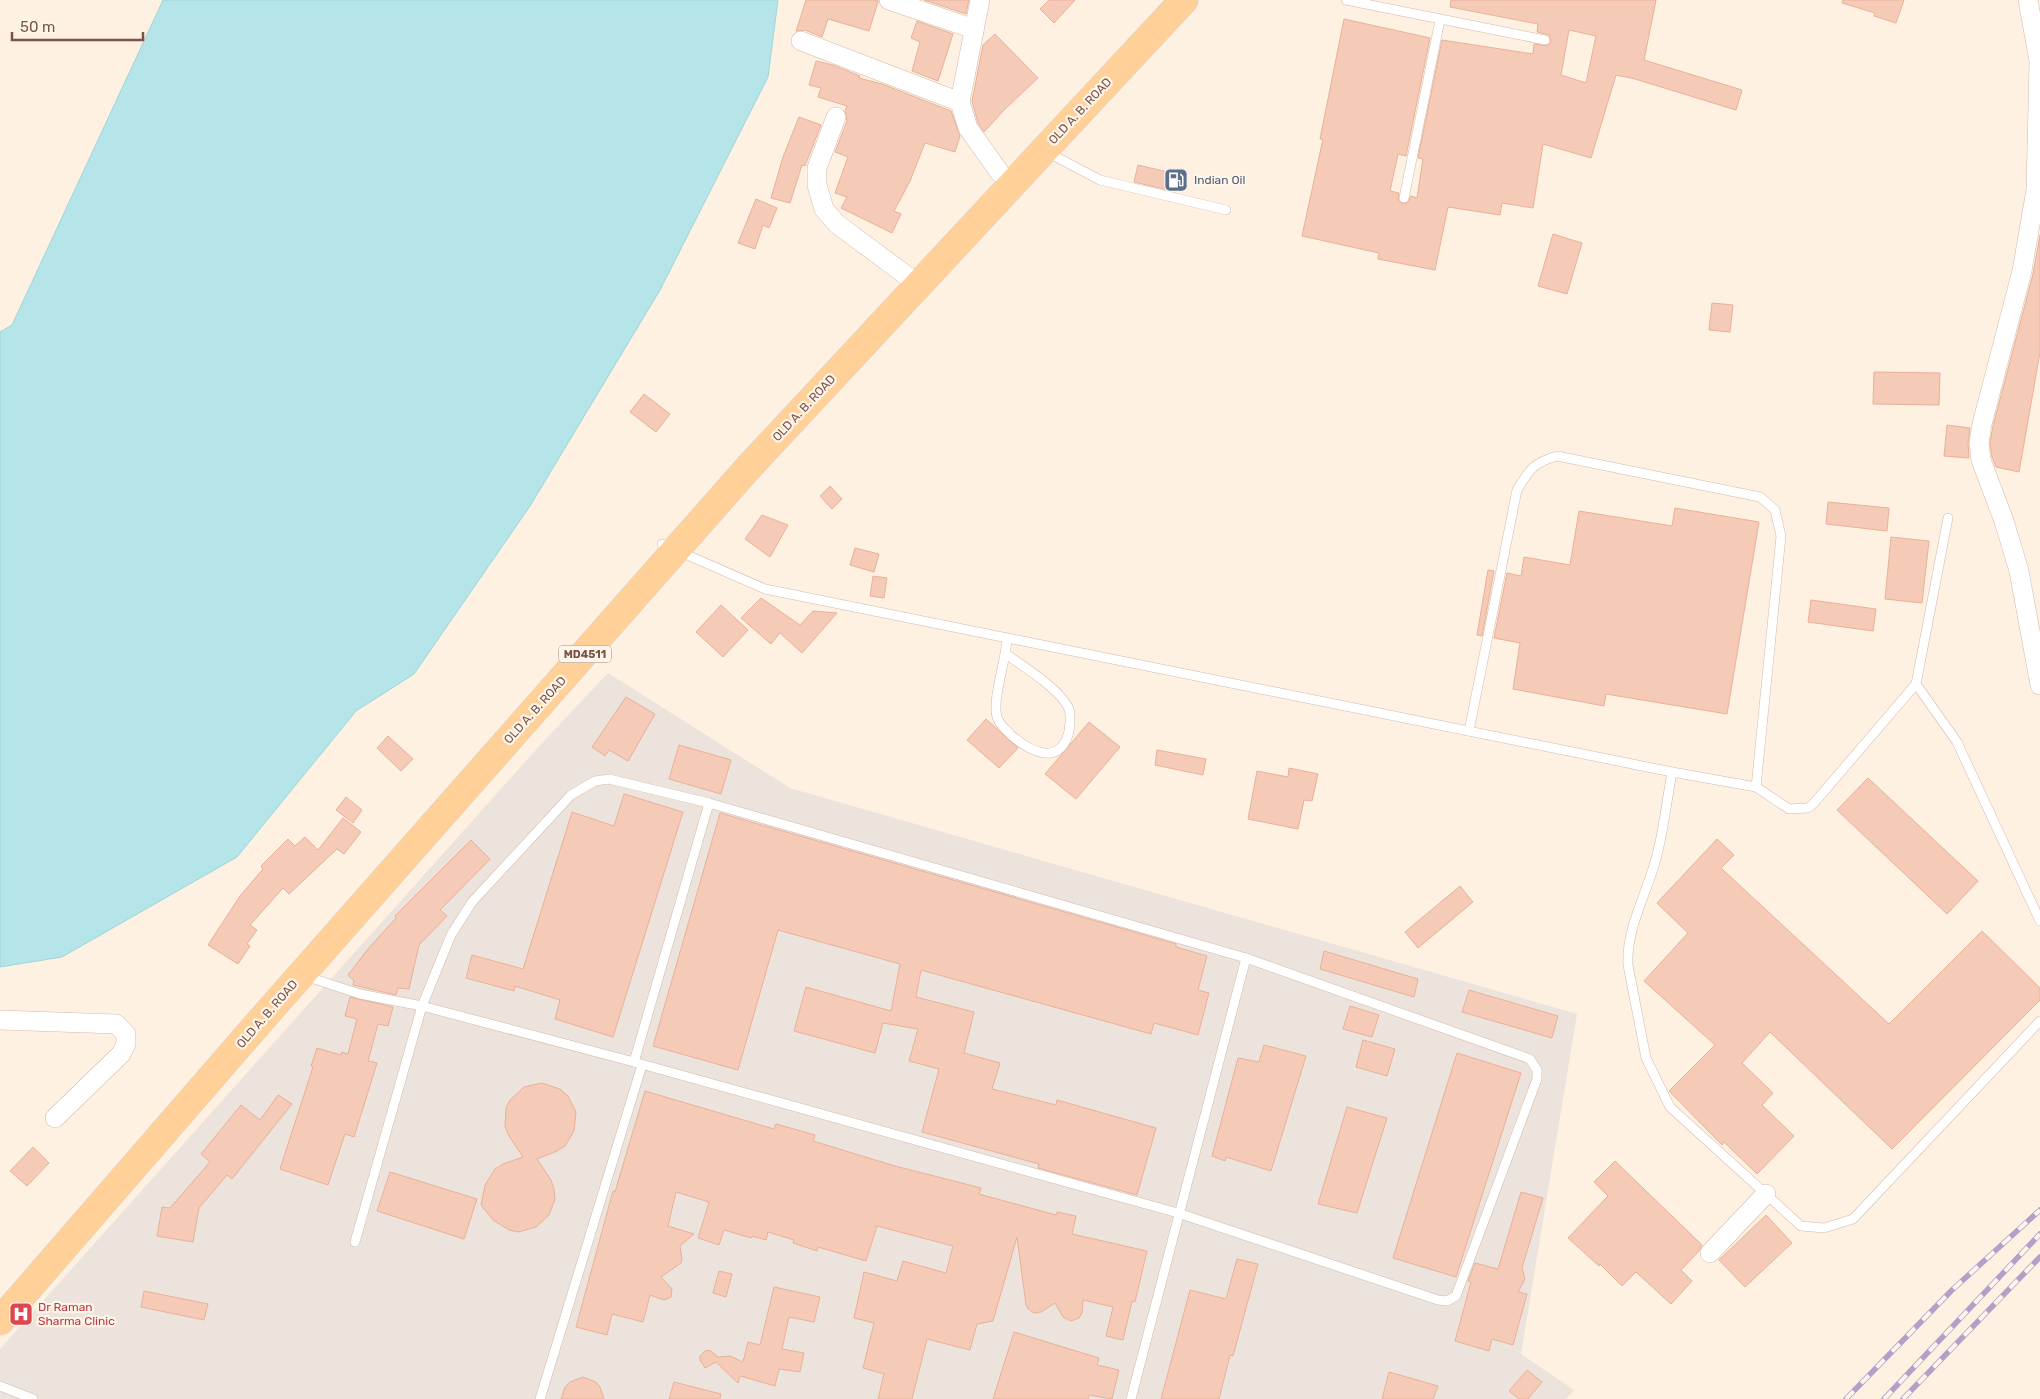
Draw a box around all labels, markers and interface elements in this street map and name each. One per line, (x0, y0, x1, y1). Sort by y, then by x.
scale bar (12, 10, 144, 42)
text: 50 m (20, 18, 55, 36)
street label: OLD A. B. ROAD (1046, 75, 1114, 147)
fuel station icon: Indian Oil (1163, 167, 1189, 193)
place label: Indian Oil (1194, 173, 1245, 187)
street label: OLD A. B. ROAD (770, 372, 838, 444)
road number: MD4511 (559, 646, 611, 662)
street label: OLD A. B. ROAD (501, 673, 569, 747)
street label: OLD A. B. ROAD (234, 977, 300, 1051)
place label: Dr Raman Sharma Clinic (38, 1300, 115, 1328)
hospital icon: Dr Raman Sharma Clinic (8, 1301, 34, 1327)

